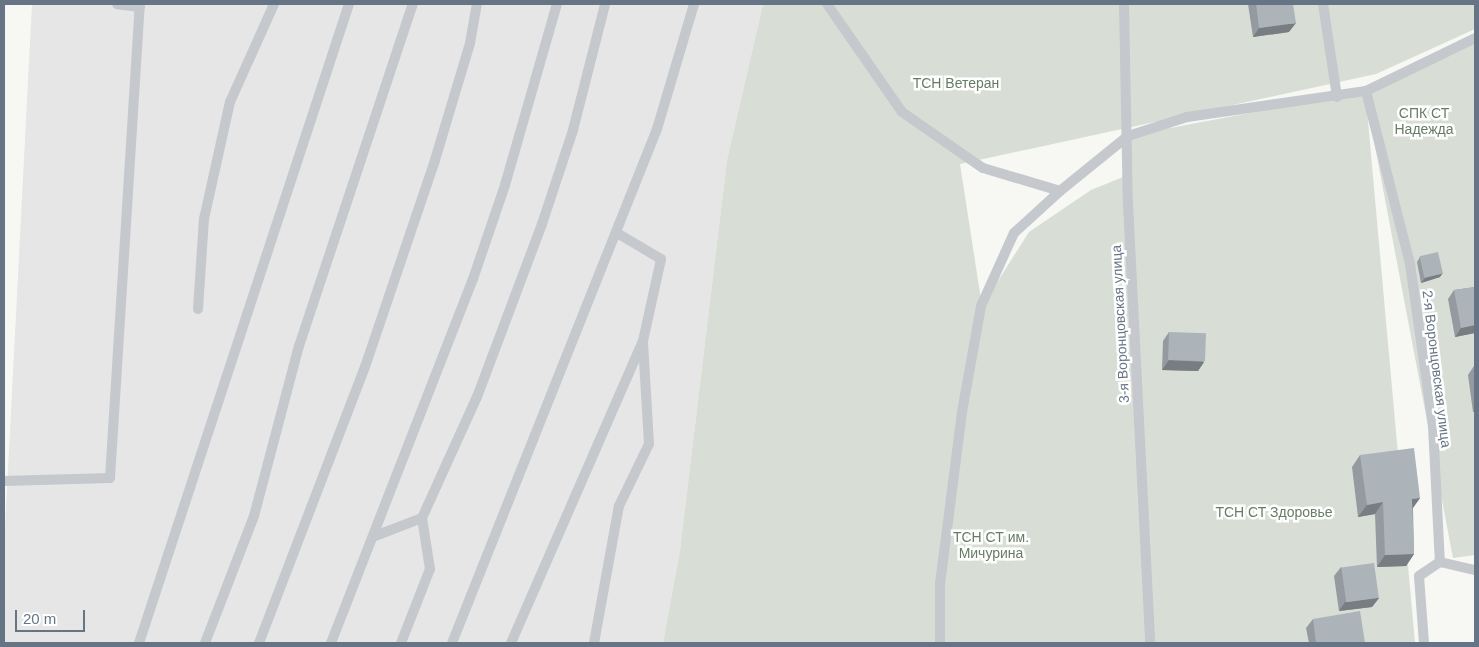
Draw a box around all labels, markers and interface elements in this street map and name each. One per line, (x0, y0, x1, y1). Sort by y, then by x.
park label: ТСН Ветеран (913, 75, 999, 91)
park label: СПК СТ Надежда (1394, 105, 1454, 138)
street label: 3-я Воронцовская улица (1107, 244, 1133, 404)
street label: 2-я Воронцовская улица (1419, 289, 1455, 449)
park label: ТСН СТ Здоровье (1215, 504, 1333, 520)
park label: ТСН СТ им. Мичурина (953, 529, 1029, 562)
scale bar (18, 600, 88, 632)
text: 20 m (23, 610, 56, 627)

